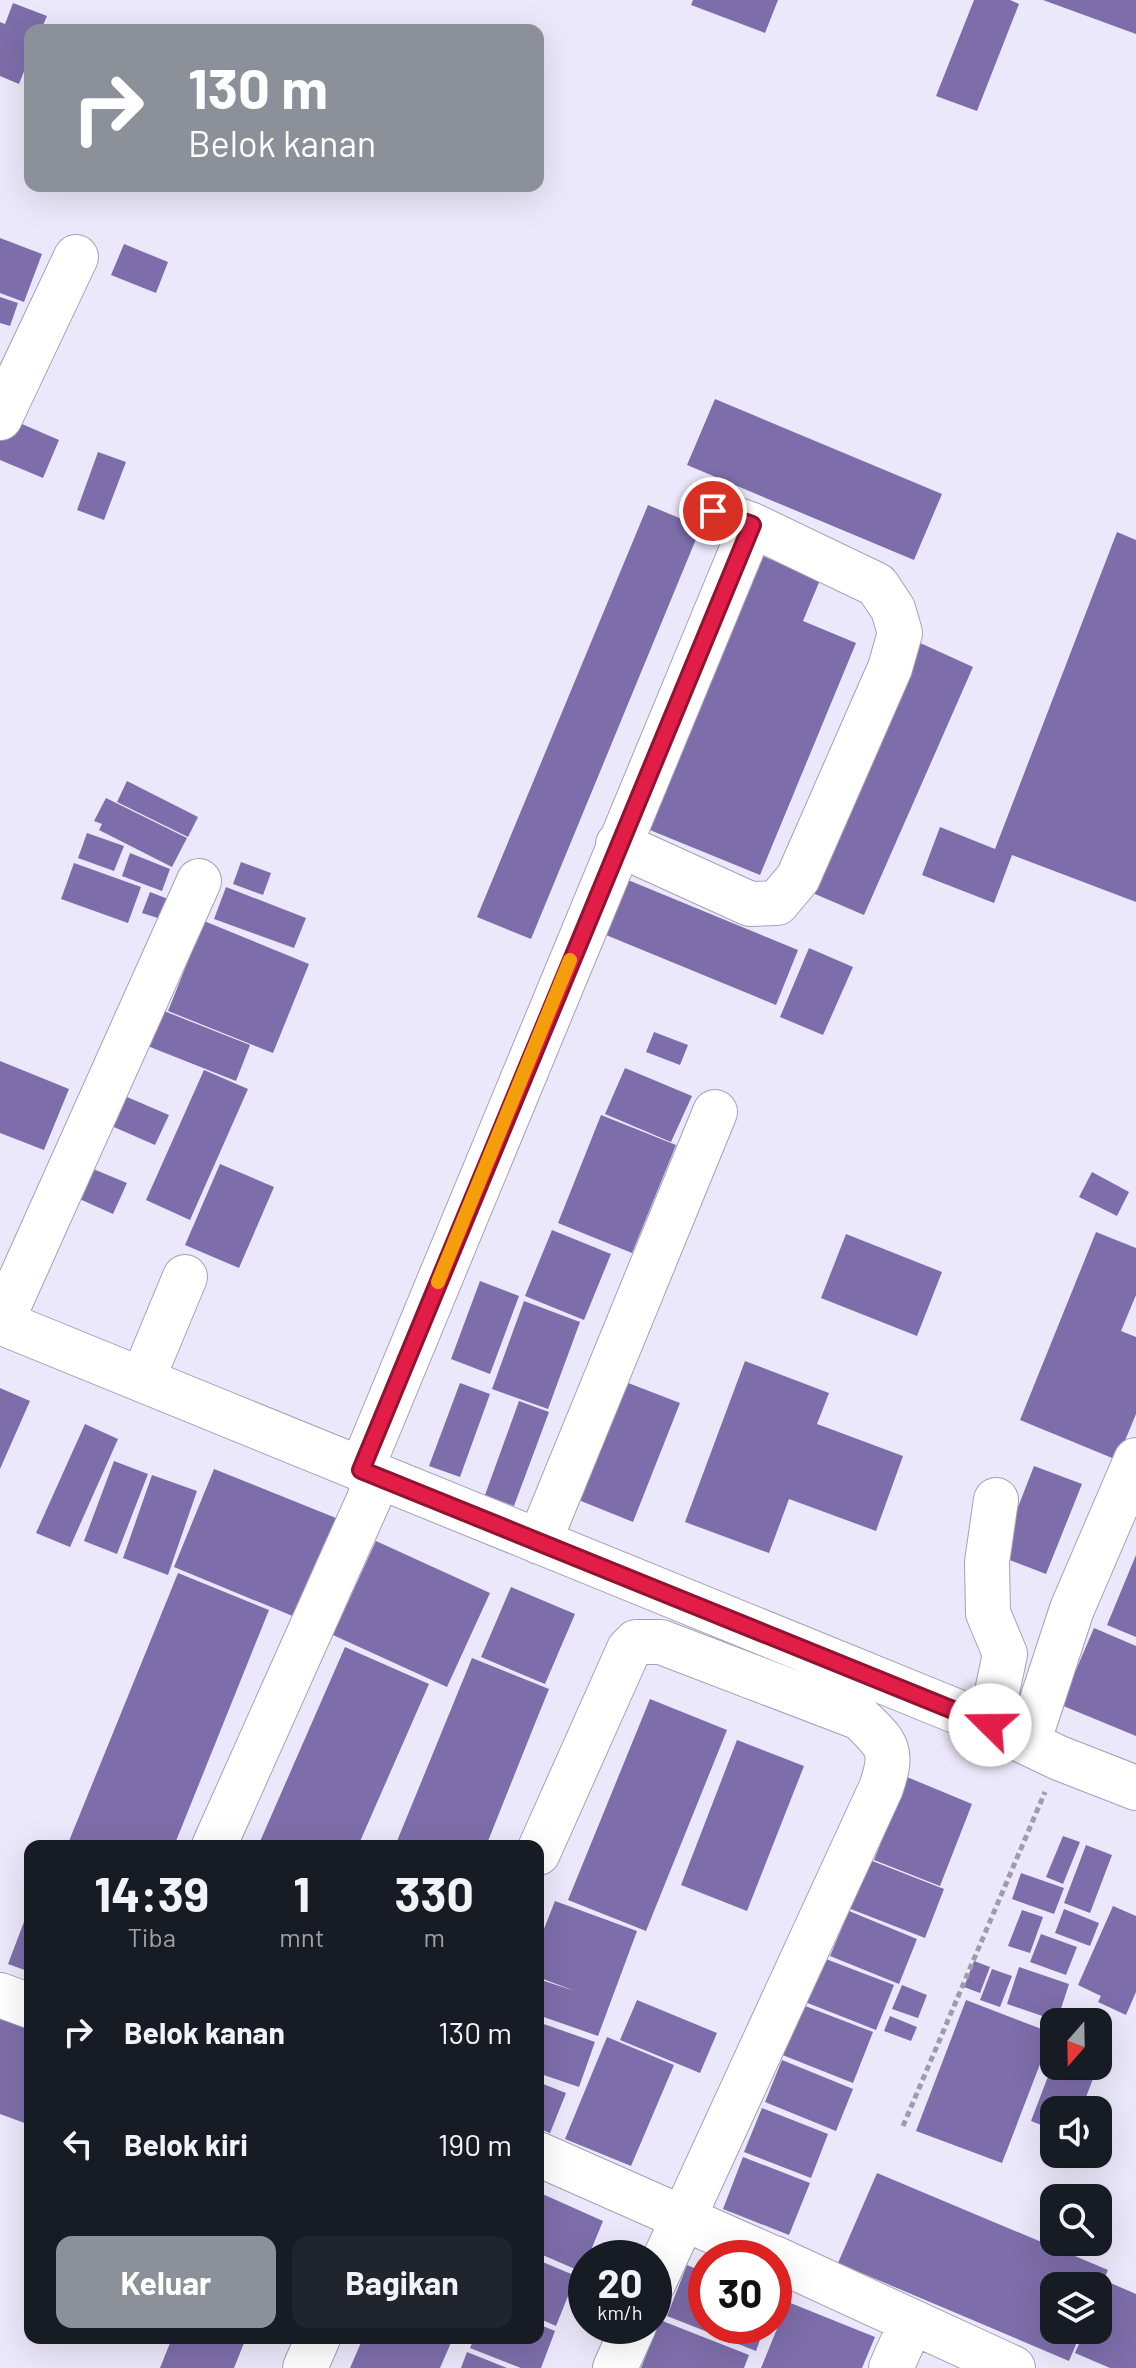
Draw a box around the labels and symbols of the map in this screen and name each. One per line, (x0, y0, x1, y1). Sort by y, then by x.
pin (679, 477, 747, 545)
position arrow (948, 1683, 1032, 1767)
north arrow (1040, 2008, 1112, 2080)
speed limit sign: 30 (688, 2240, 792, 2344)

